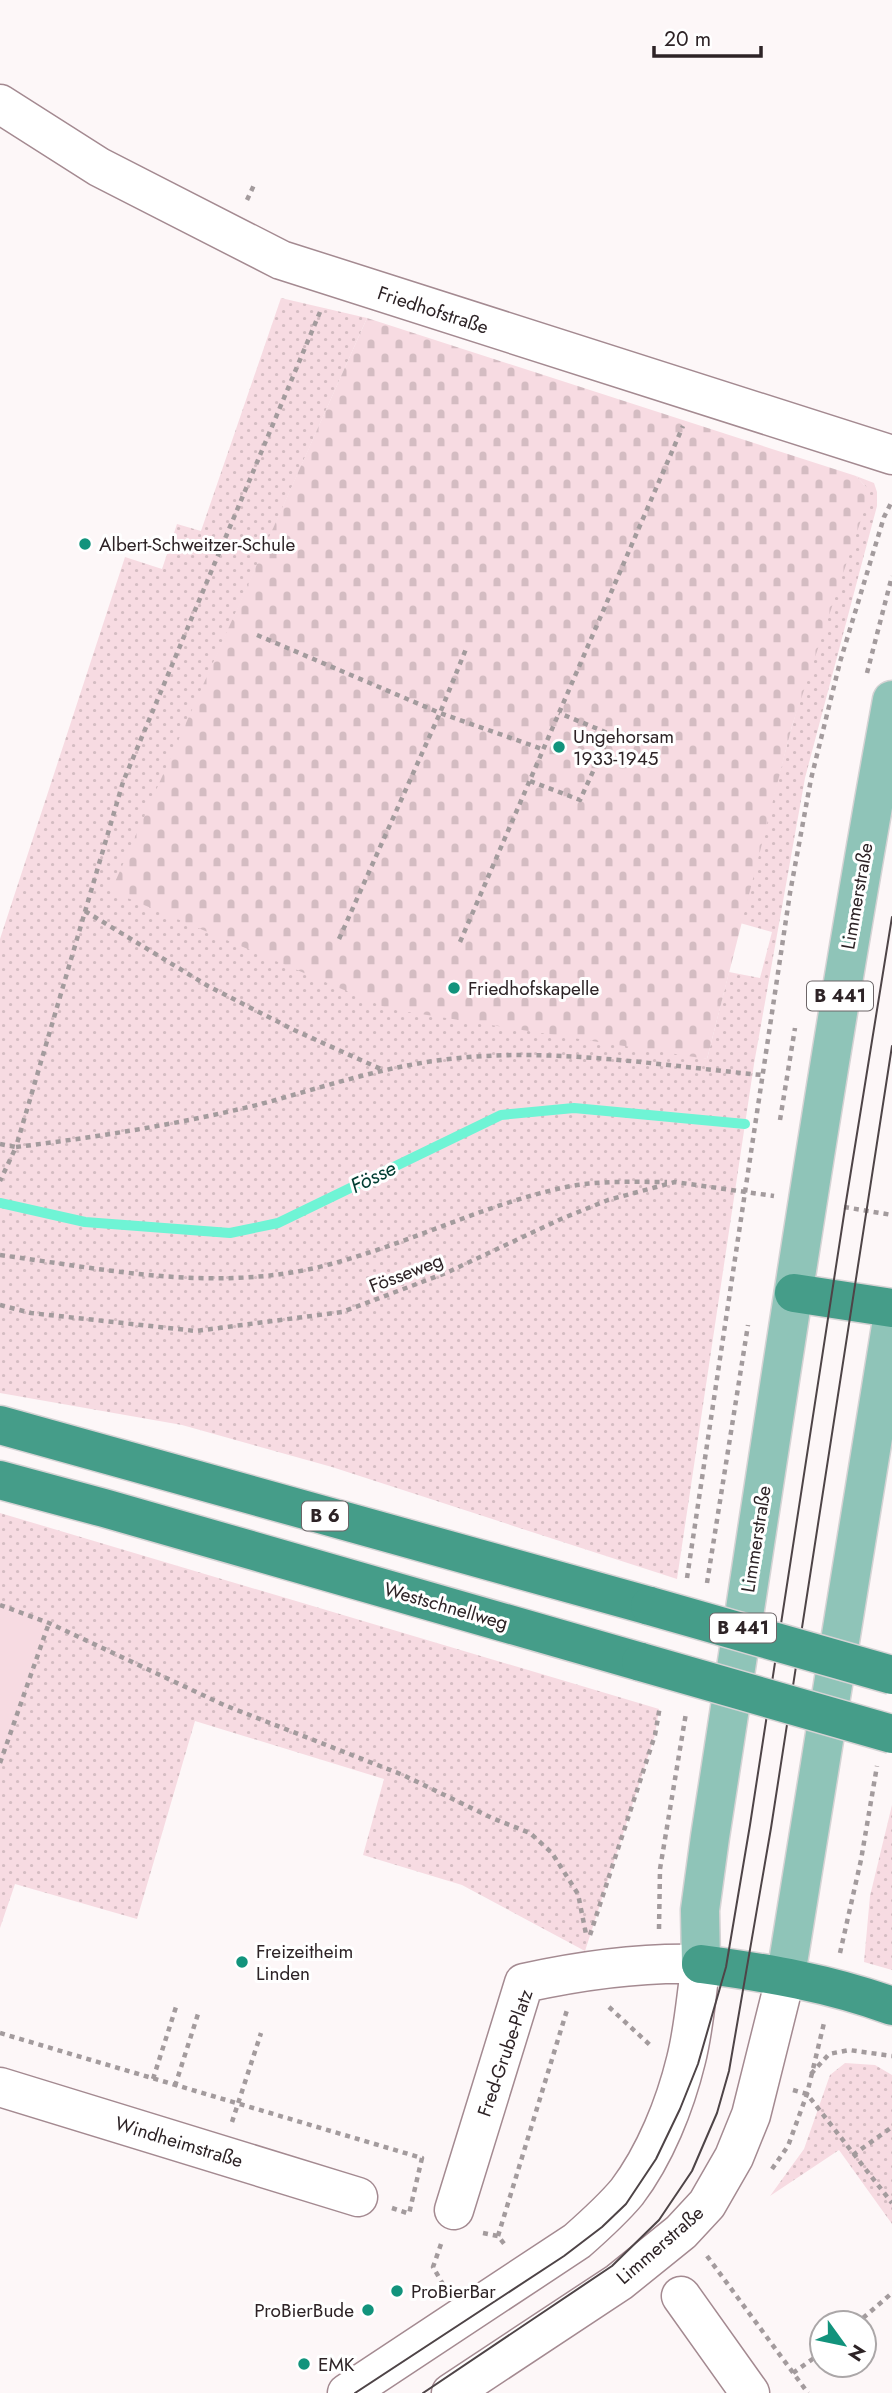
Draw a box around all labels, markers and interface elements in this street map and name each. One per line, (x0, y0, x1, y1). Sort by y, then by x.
scale bar (654, 14, 761, 58)
text: 20 m (664, 24, 711, 54)
street label: Friedhofstraße (374, 279, 492, 341)
place label: Albert-Schweitzer-Schule (99, 531, 295, 558)
marker: Albert-Schweitzer-Schule (77, 536, 93, 552)
place label: Ungehorsam 1933-1945 (573, 723, 674, 772)
marker: Ungehorsam 1933-1945 (551, 739, 567, 755)
street label: Limmerstraße (834, 840, 880, 951)
place label: Friedhofskapelle (468, 975, 599, 1002)
marker: Friedhofskapelle (446, 980, 462, 996)
road number: B 441 (807, 981, 873, 1010)
water label: Fösse (345, 1153, 401, 1201)
street label: Fösseweg (365, 1247, 447, 1299)
street label: Limmerstraße (734, 1483, 778, 1594)
road number: B 6 (302, 1502, 348, 1531)
street label: Westschnellweg (381, 1575, 511, 1637)
road number: B 441 (710, 1614, 776, 1643)
place label: Freizeitheim Linden (256, 1938, 353, 1987)
marker: Freizeitheim Linden (234, 1954, 250, 1970)
street label: Fred-Grube-Platz (471, 1985, 539, 2120)
street label: Windheimstraße (112, 2110, 246, 2174)
street label: Limmerstraße (610, 2199, 710, 2291)
place label: ProBierBar (411, 2278, 496, 2305)
marker: ProBierBar (389, 2283, 405, 2299)
place label: ProBierBude (254, 2297, 354, 2324)
marker: ProBierBude (360, 2302, 376, 2318)
north arrow (808, 2309, 878, 2379)
text: N (841, 2339, 872, 2367)
place label: EMK (318, 2351, 355, 2378)
marker: EMK (296, 2356, 312, 2372)

